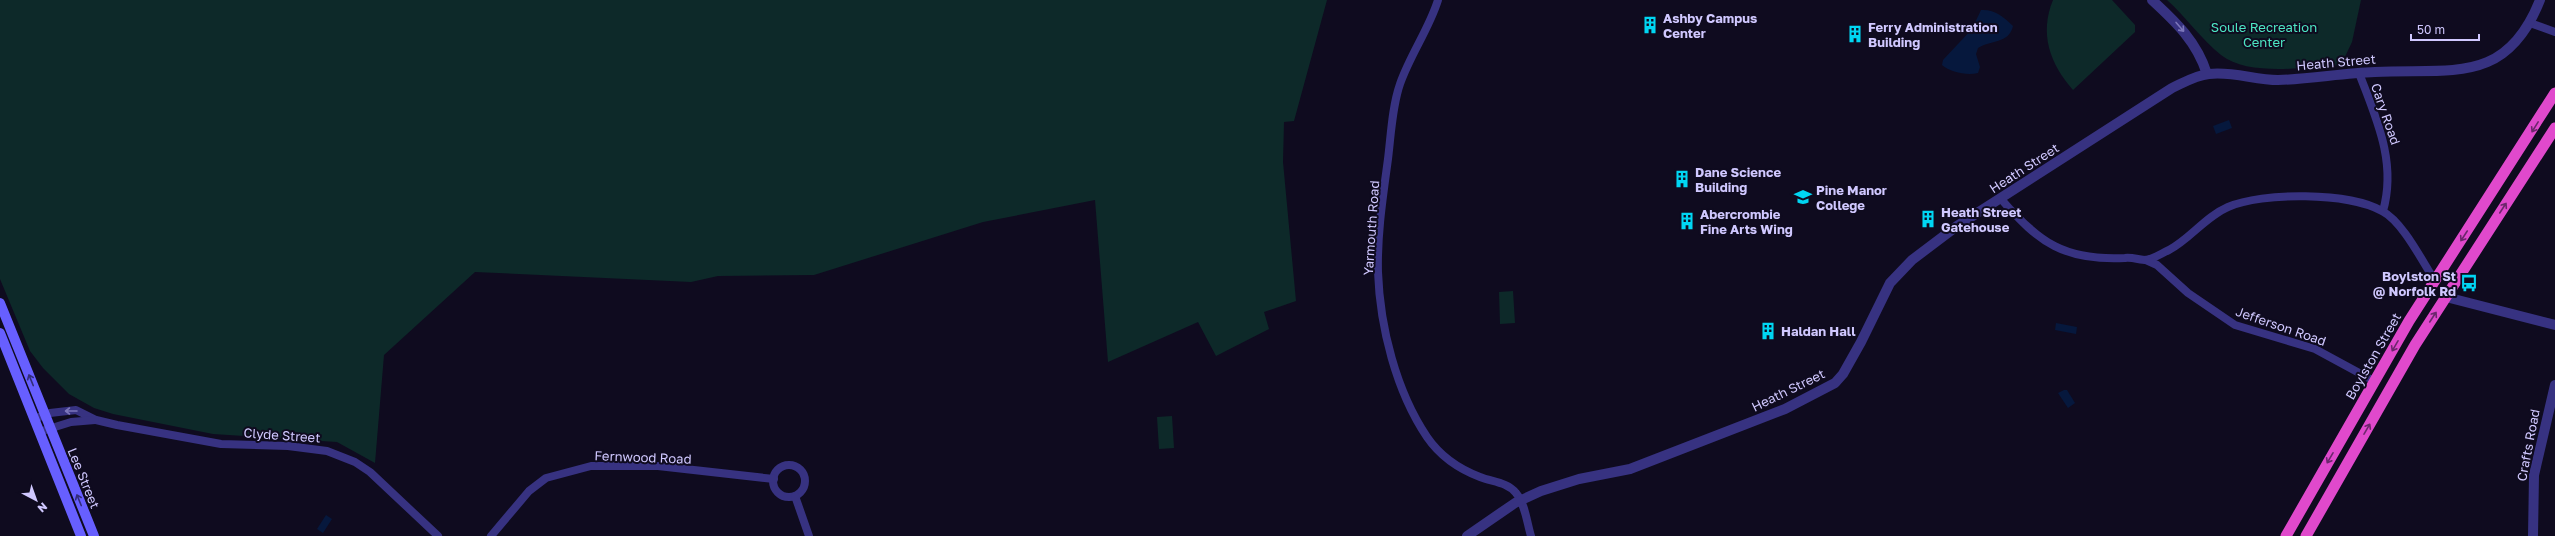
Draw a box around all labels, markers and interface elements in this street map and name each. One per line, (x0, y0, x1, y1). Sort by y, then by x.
place label: Ashby Campus Center (1663, 10, 1757, 41)
building icon: Ashby Campus Center (1640, 15, 1660, 35)
scale bar (2411, 16, 2479, 42)
place label: Ferry Administration Building (1868, 19, 1998, 50)
park label: Soule Recreation Center (2211, 19, 2317, 50)
one-way arrow (2175, 22, 2184, 32)
text: 50 m (2417, 22, 2445, 37)
building icon: Ferry Administration Building (1845, 24, 1865, 44)
street label: Heath Street (2296, 51, 2376, 73)
street label: Cary Road (2368, 81, 2404, 147)
one-way arrow (2531, 121, 2539, 132)
street label: Heath Street (1986, 140, 2062, 196)
place label: Dane Science Building (1695, 164, 1781, 195)
building icon: Dane Science Building (1672, 169, 1692, 189)
street label: Yarmouth Road (1360, 180, 1382, 276)
place label: Pine Manor College (1816, 182, 1887, 213)
school or university icon: Pine Manor College (1793, 187, 1813, 207)
one-way arrow (2500, 202, 2508, 214)
place label: Heath Street Gatehouse (1941, 204, 2022, 235)
place label: Abercrombie Fine Arts Wing (1700, 206, 1793, 237)
building icon: Heath Street Gatehouse (1918, 209, 1938, 229)
building icon: Abercrombie Fine Arts Wing (1677, 211, 1697, 231)
one-way arrow (2460, 230, 2468, 241)
place label: Boylston St @ Norfolk Rd (2373, 268, 2456, 299)
bus stop icon: Boylston St @ Norfolk Rd (2459, 273, 2479, 293)
street label: Jefferson Road (2234, 303, 2328, 349)
street label: Boylston Street (2342, 310, 2404, 402)
one-way arrow (2429, 312, 2437, 323)
building icon: Haldan Hall (1758, 321, 1778, 341)
place label: Haldan Hall (1781, 323, 1856, 339)
one-way arrow (2390, 339, 2398, 351)
street label: Heath Street (1749, 365, 1827, 415)
one-way arrow (26, 374, 34, 386)
one-way arrow (65, 407, 78, 415)
street label: Crafts Road (2513, 408, 2543, 482)
one-way arrow (2364, 423, 2371, 435)
street label: Clyde Street (243, 424, 321, 446)
street label: Lee Street (65, 445, 103, 511)
street label: Fernwood Road (594, 447, 692, 467)
one-way arrow (2325, 452, 2333, 464)
north arrow (16, 480, 56, 520)
one-way arrow (75, 494, 83, 506)
text: N (35, 500, 50, 516)

